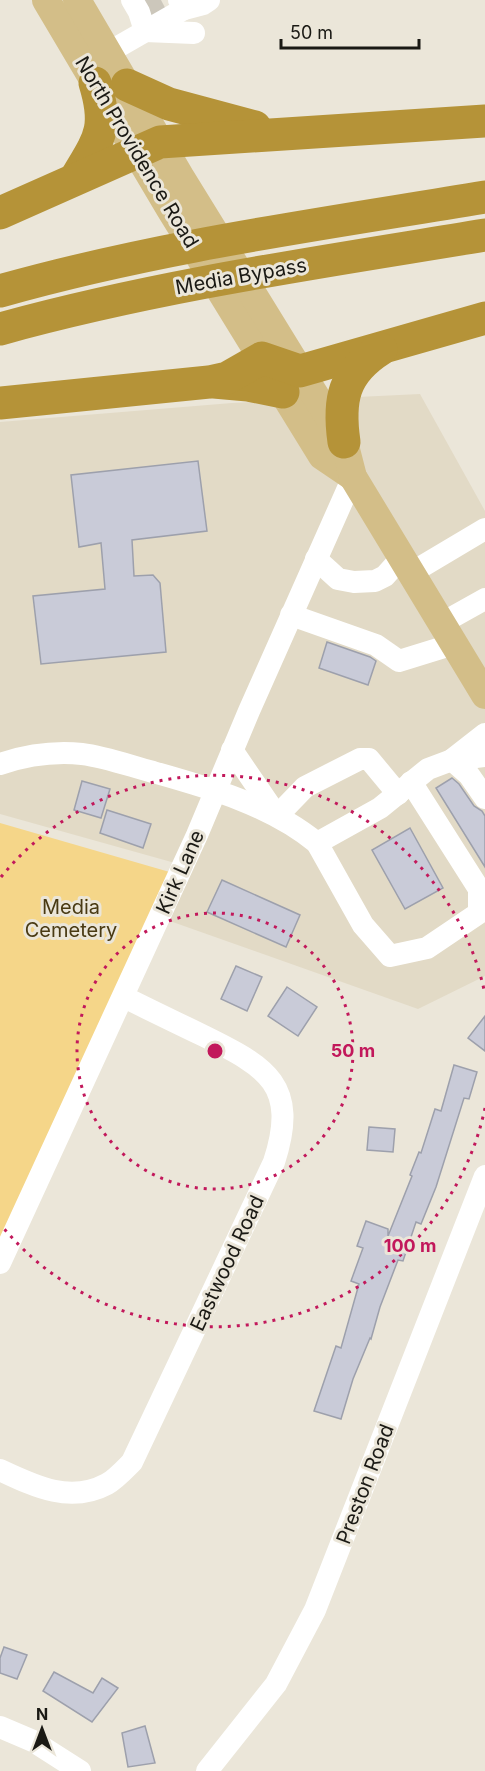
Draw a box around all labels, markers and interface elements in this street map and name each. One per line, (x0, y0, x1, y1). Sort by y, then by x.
scale bar (281, 12, 419, 50)
text: 50 m (290, 22, 333, 43)
street label: North Providence Road (70, 52, 204, 252)
street label: Media Bypass (174, 253, 308, 299)
street label: Kirk Lane (151, 826, 209, 918)
park label: Media Cemetery (25, 895, 117, 942)
text: 50 m (331, 1040, 375, 1061)
centre of rings (205, 1041, 225, 1061)
street label: Eastwood Road (185, 1191, 269, 1335)
text: 100 m (384, 1235, 436, 1256)
street label: Preston Road (331, 1421, 399, 1547)
north arrow (12, 1699, 72, 1759)
text: N (36, 1704, 48, 1724)

